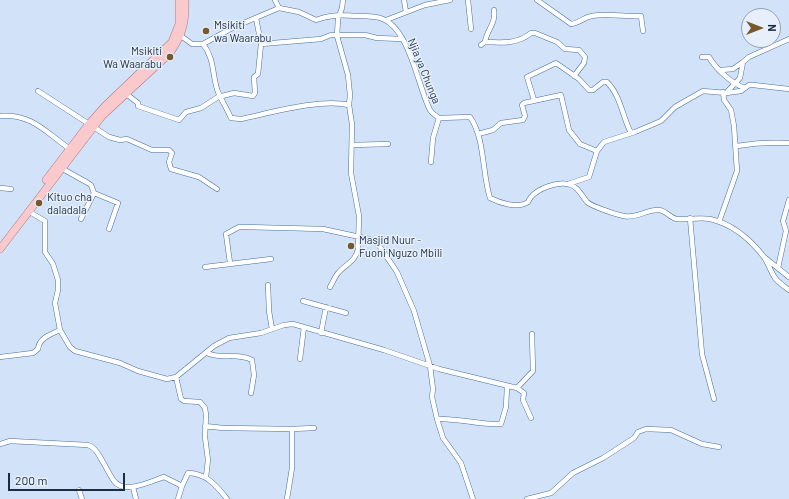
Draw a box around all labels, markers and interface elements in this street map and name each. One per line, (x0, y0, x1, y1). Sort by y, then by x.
north arrow (741, 8, 781, 48)
place label: Msikiti wa Waarabu (214, 18, 272, 44)
text: N (766, 24, 779, 32)
marker: Msikiti wa Waarabu (201, 26, 211, 36)
street label: Njia ya Chunga (405, 36, 443, 106)
place label: Msikiti Wa Waarabu (103, 44, 162, 70)
marker: Msikiti Wa Waarabu (165, 52, 175, 62)
place label: Kituo cha daladala (47, 190, 92, 216)
marker: Kituo cha daladala (34, 198, 44, 208)
place label: Masjid Nuur - Fuoni Nguzo Mbili (359, 233, 442, 259)
marker: Masjid Nuur - Fuoni Nguzo Mbili (346, 241, 356, 251)
scale bar (10, 465, 127, 491)
text: 200 m (15, 473, 47, 487)

